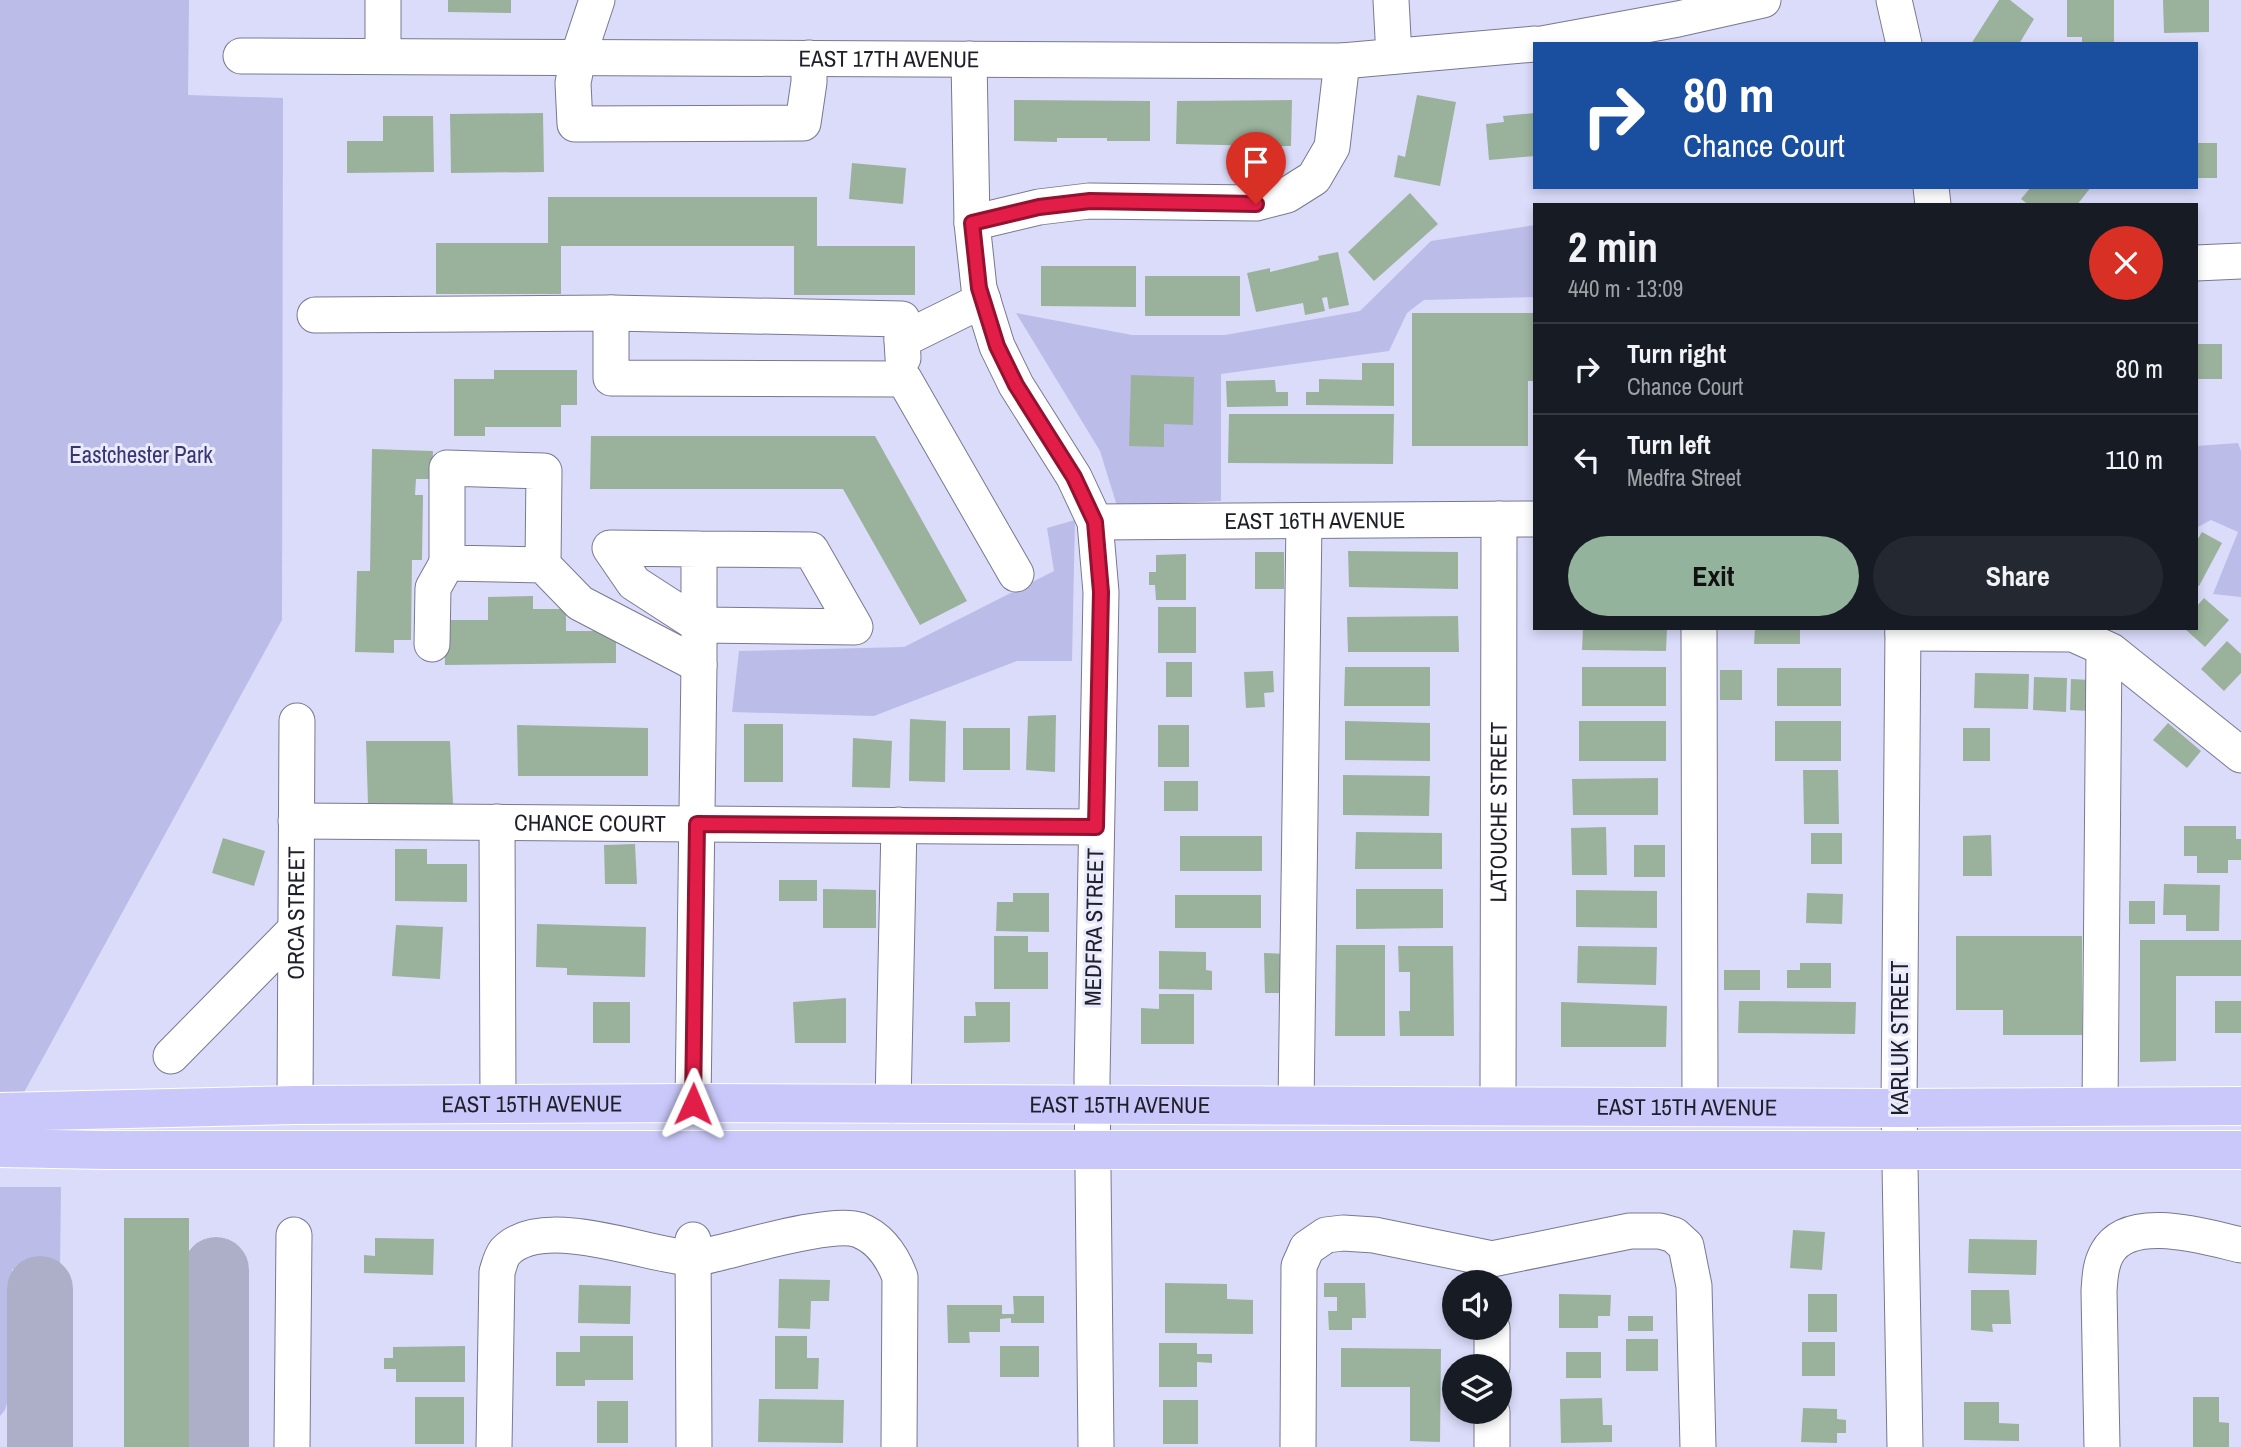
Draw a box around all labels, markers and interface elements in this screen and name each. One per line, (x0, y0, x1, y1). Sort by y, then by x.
street label: EAST 17TH AVENUE (799, 43, 979, 74)
text: 80 m (1683, 61, 1775, 127)
icon: right (1568, 70, 1659, 161)
text: Chance Court (1683, 124, 1845, 167)
pin (1226, 132, 1286, 204)
icon: arrive (1237, 143, 1275, 181)
text: 2 min (1568, 219, 1658, 275)
button: close (2089, 226, 2163, 300)
text: 440 m · 13:09 (1568, 273, 1683, 304)
text: Turn right (1627, 336, 1726, 371)
icon: right (1568, 350, 1606, 388)
text: 80 m (2116, 351, 2163, 386)
text: Chance Court (1627, 371, 1743, 402)
text: Turn left (1627, 427, 1711, 462)
park label: Eastchester Park (69, 439, 213, 470)
icon: left (1568, 441, 1606, 479)
text: 110 m (2105, 442, 2163, 477)
text: Medfra Street (1627, 462, 1741, 493)
street label: EAST 16TH AVENUE (1224, 504, 1406, 536)
button: Exit (1568, 536, 1859, 616)
button: Share (1873, 536, 2163, 616)
street label: LATOUCHE STREET (1482, 721, 1514, 902)
street label: CHANCE COURT (514, 807, 666, 839)
street label: ORCA STREET (280, 846, 311, 980)
street label: MEDFRA STREET (1077, 847, 1110, 1006)
street label: KARLUK STREET (1884, 960, 1915, 1116)
position arrow (656, 1067, 730, 1141)
street label: EAST 15TH AVENUE (441, 1087, 622, 1119)
street label: EAST 15TH AVENUE (1029, 1088, 1210, 1120)
street label: EAST 15TH AVENUE (1596, 1091, 1777, 1122)
map controls (1442, 1270, 1512, 1424)
button: sound (1442, 1270, 1512, 1340)
button: layers (1442, 1354, 1512, 1424)

